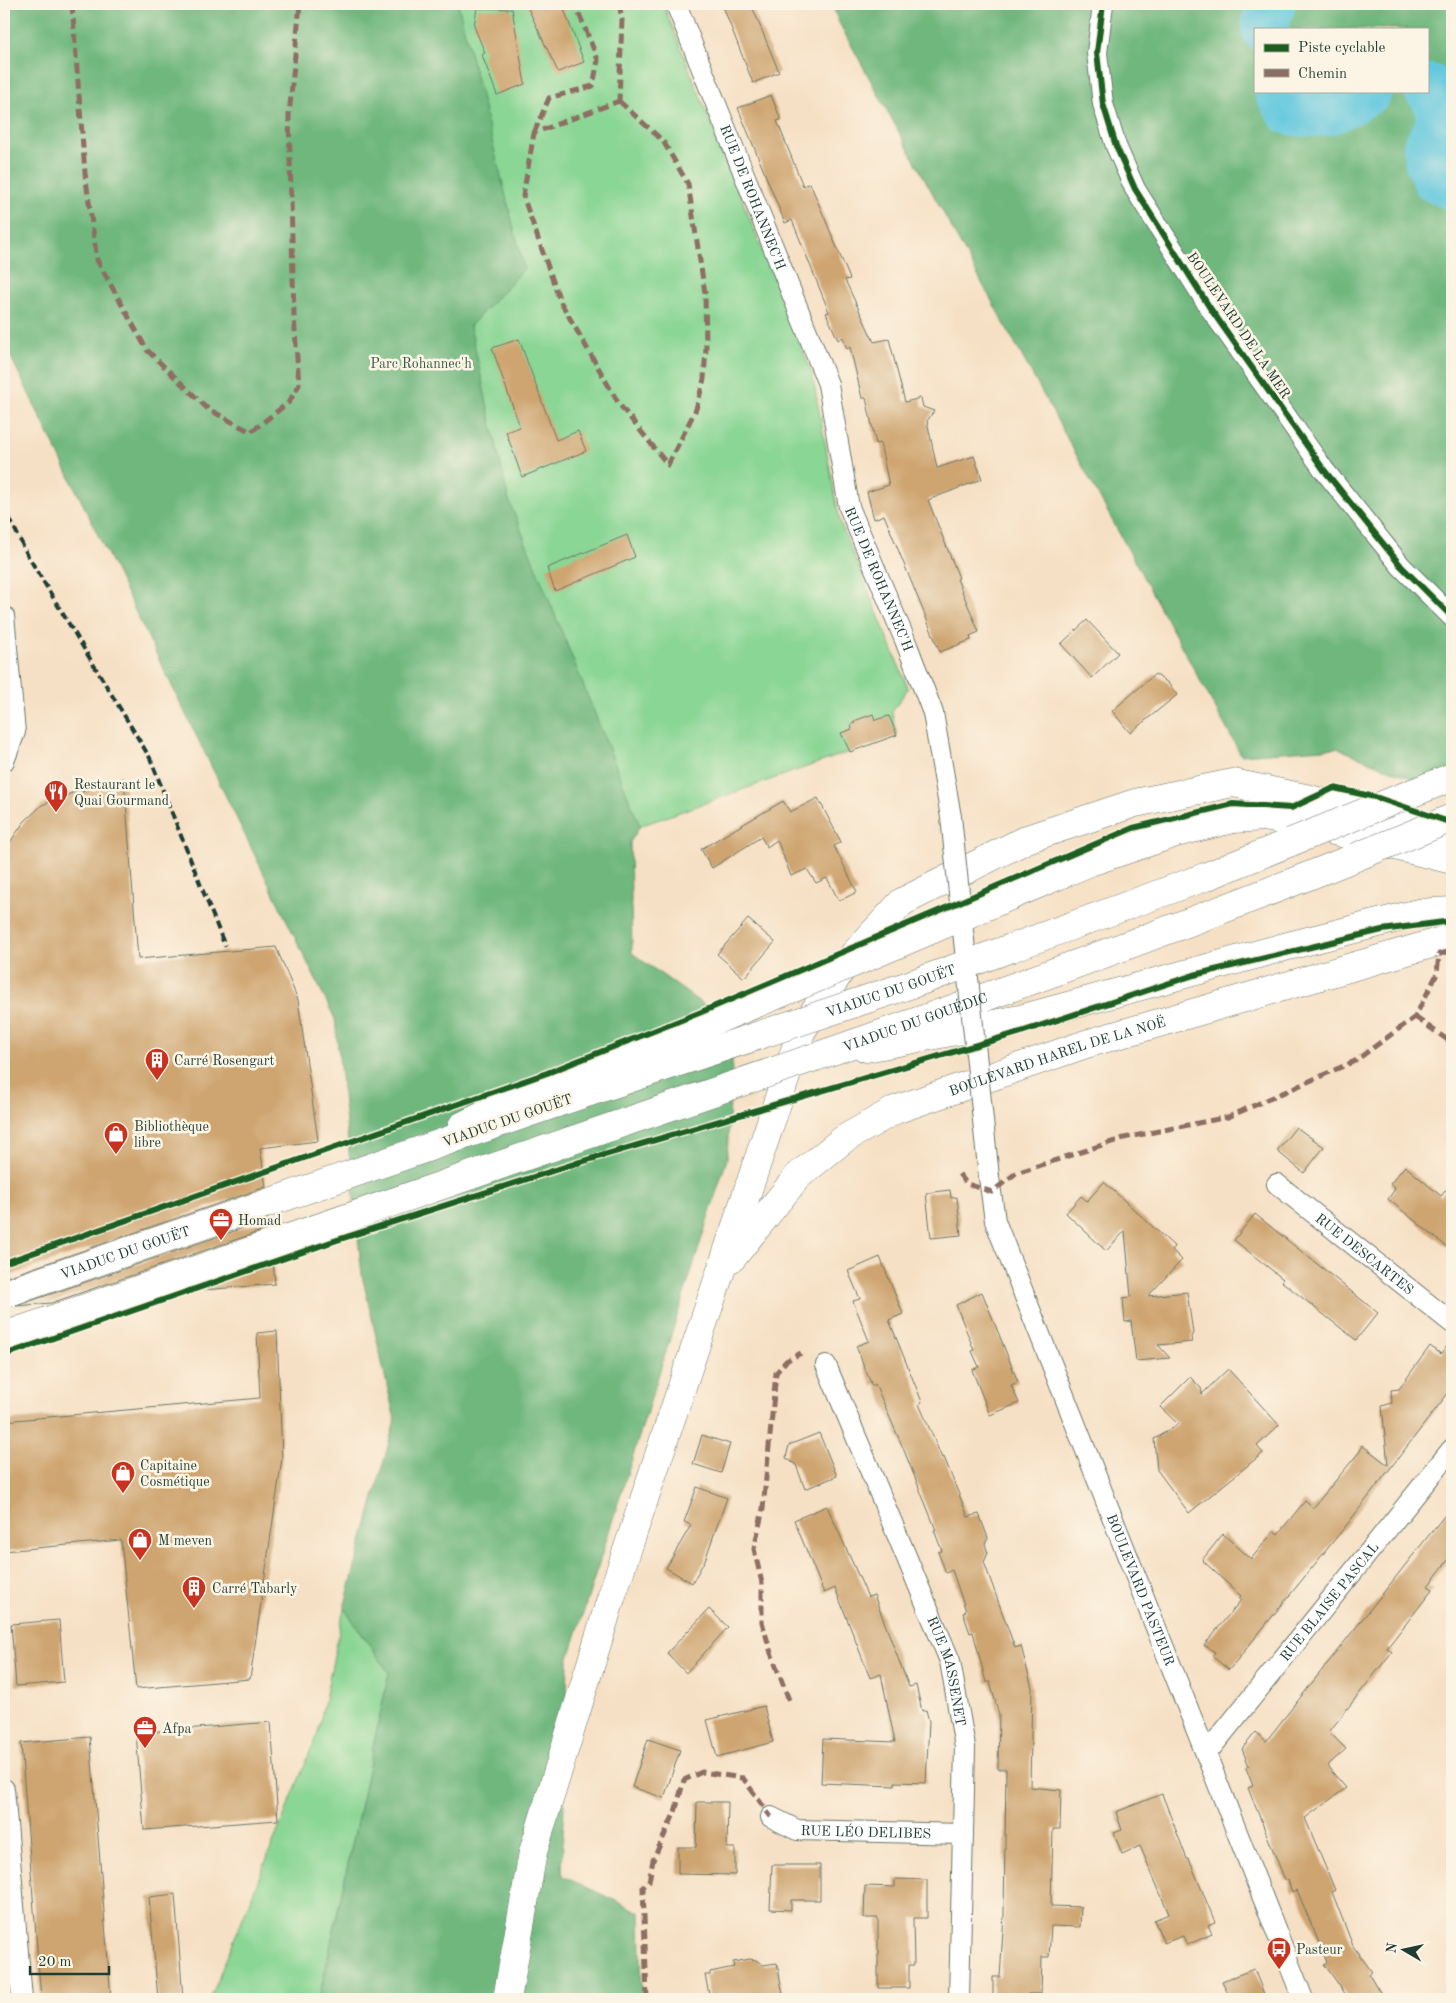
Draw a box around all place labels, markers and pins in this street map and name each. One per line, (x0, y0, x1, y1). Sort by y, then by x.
place label: Restaurant le Quai Gourmand (74, 778, 169, 808)
restaurant icon: Restaurant le Quai Gourmand (43, 779, 69, 813)
building icon: Carré Rosengart (144, 1047, 170, 1081)
place label: Carré Rosengart (174, 1054, 274, 1068)
place label: Bibliothèque libre (134, 1120, 209, 1150)
shop icon: Bibliothèque libre (103, 1121, 129, 1155)
office icon: Homad (208, 1207, 234, 1241)
place label: Homad (238, 1214, 281, 1228)
place label: Capitaine Cosmétique (140, 1459, 210, 1489)
shop icon: Capitaine Cosmétique (110, 1460, 136, 1494)
shop icon: M meven (127, 1527, 153, 1561)
place label: M meven (158, 1534, 212, 1548)
building icon: Carré Tabarly (181, 1575, 207, 1609)
place label: Carré Tabarly (212, 1582, 298, 1596)
office icon: Afpa (132, 1715, 158, 1749)
place label: Afpa (162, 1722, 192, 1736)
bus stop icon: Pasteur (1266, 1936, 1292, 1970)
place label: Pasteur (1296, 1943, 1343, 1957)

